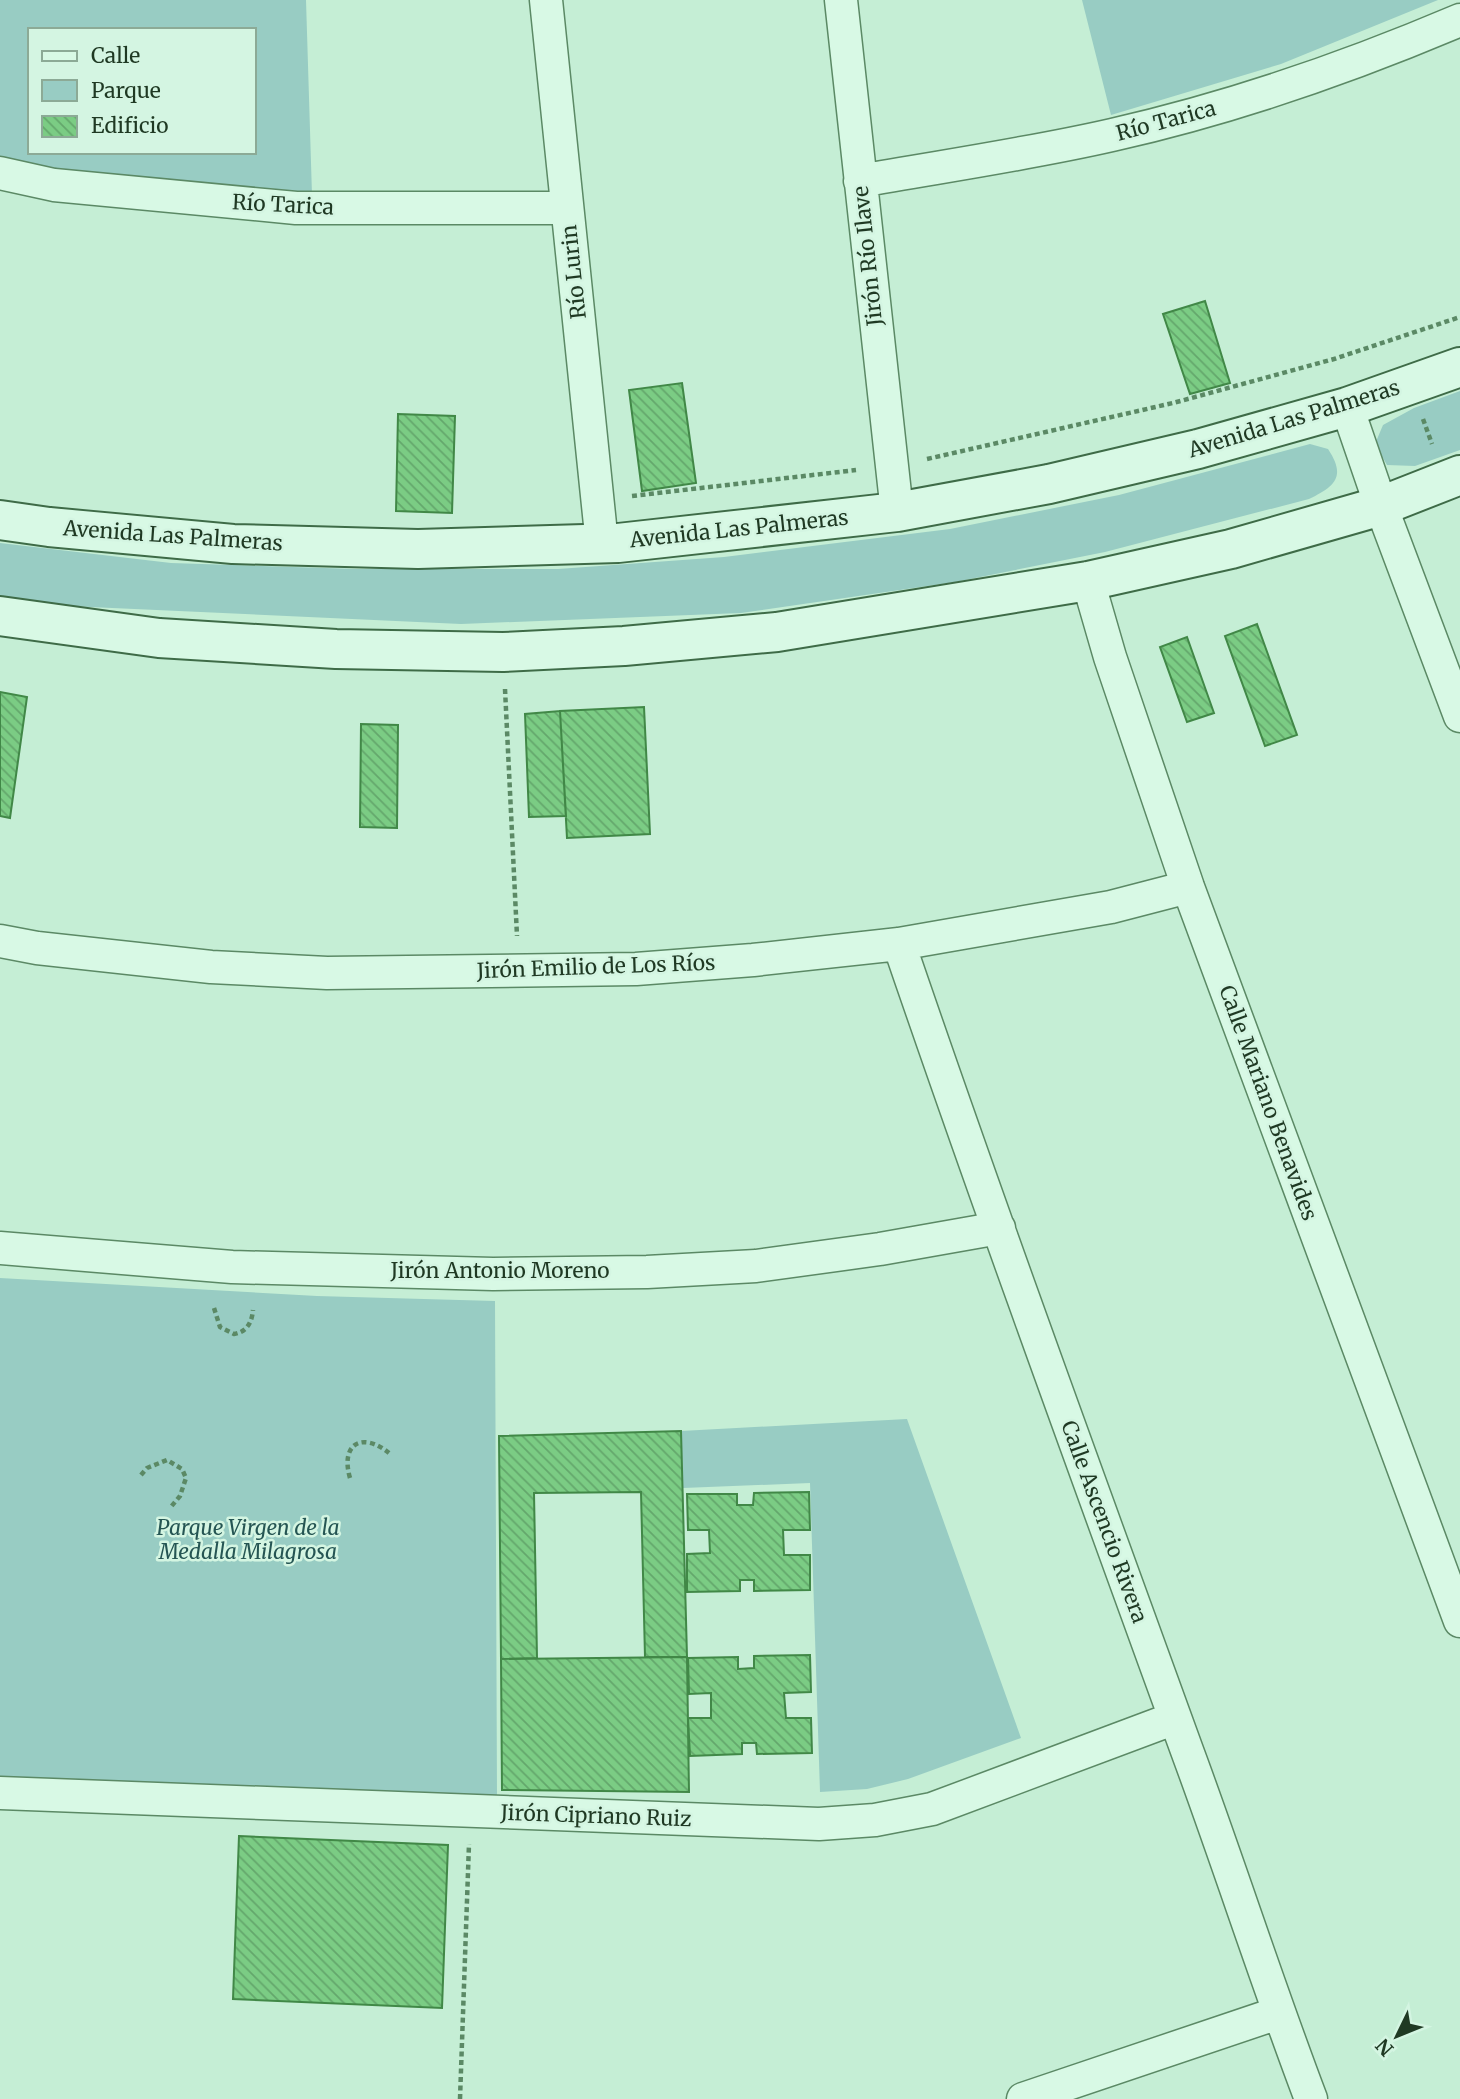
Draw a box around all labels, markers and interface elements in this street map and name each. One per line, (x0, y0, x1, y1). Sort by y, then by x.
legend (28, 28, 256, 154)
text: Calle (91, 42, 140, 69)
text: Parque (91, 77, 161, 104)
street label: Río Tarica (1113, 94, 1219, 147)
text: Edificio (91, 112, 168, 139)
street label: Jirón Río Ilave (847, 185, 888, 328)
street label: Río Tarica (231, 188, 335, 221)
street label: Río Lurin (555, 224, 592, 320)
street label: Avenida Las Palmeras (1184, 373, 1403, 464)
street label: Avenida Las Palmeras (627, 504, 850, 554)
street label: Avenida Las Palmeras (61, 514, 284, 557)
street label: Jirón Emilio de Los Ríos (475, 949, 716, 984)
street label: Calle Mariano Benavides (1213, 982, 1324, 1224)
street label: Jirón Antonio Moreno (389, 1257, 610, 1284)
street label: Calle Ascencio Rivera (1055, 1417, 1154, 1627)
park label: Parque Virgen de la Medalla Milagrosa (157, 1514, 340, 1565)
street label: Jirón Cipriano Ruiz (499, 1799, 692, 1832)
north arrow (1362, 2001, 1432, 2071)
text: N (1371, 2034, 1398, 2061)

